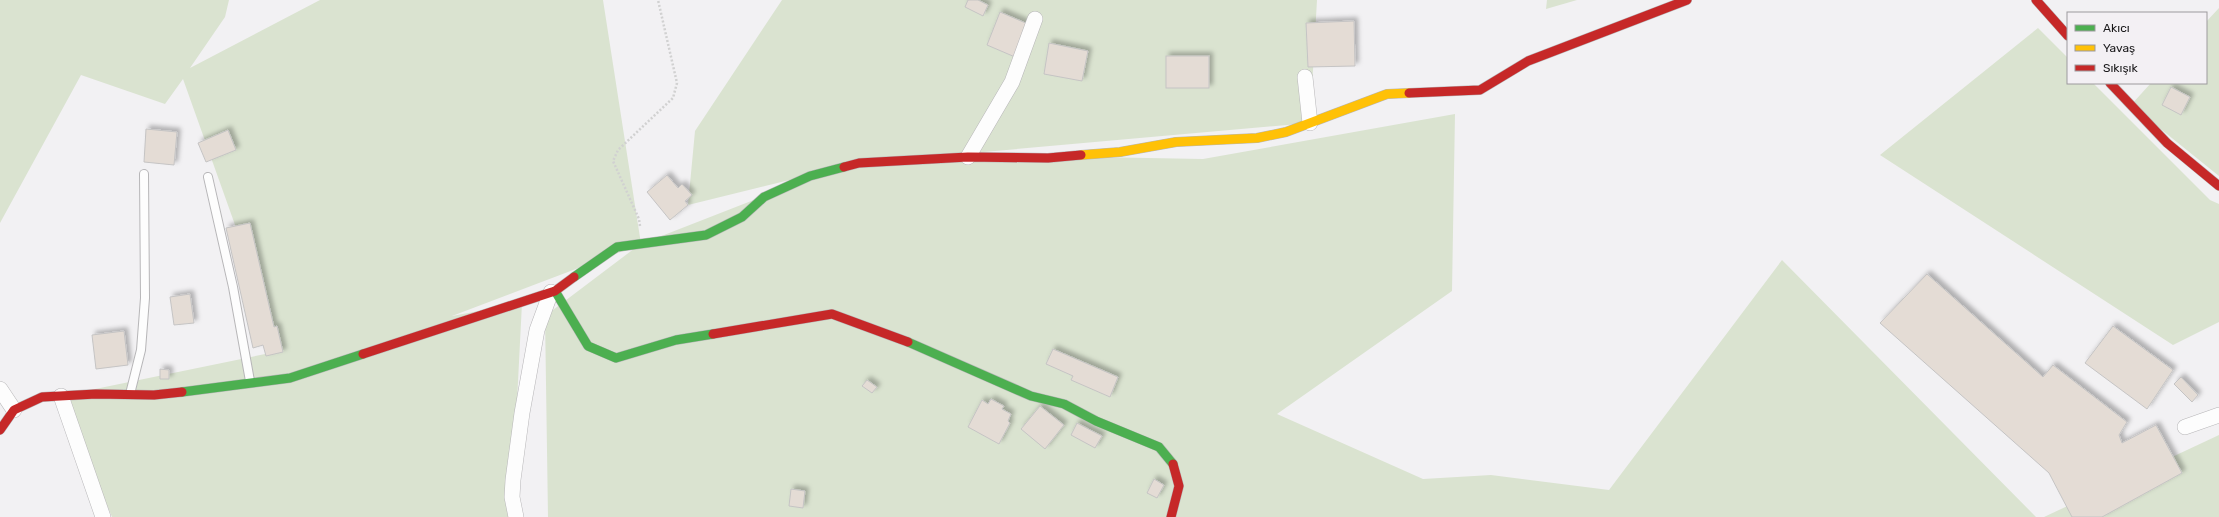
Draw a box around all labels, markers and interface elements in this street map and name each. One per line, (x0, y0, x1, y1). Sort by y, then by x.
legend (2067, 12, 2207, 84)
text: Akıcı (2103, 21, 2130, 35)
text: Yavaş (2103, 41, 2135, 55)
text: Sıkışık (2103, 61, 2138, 75)

